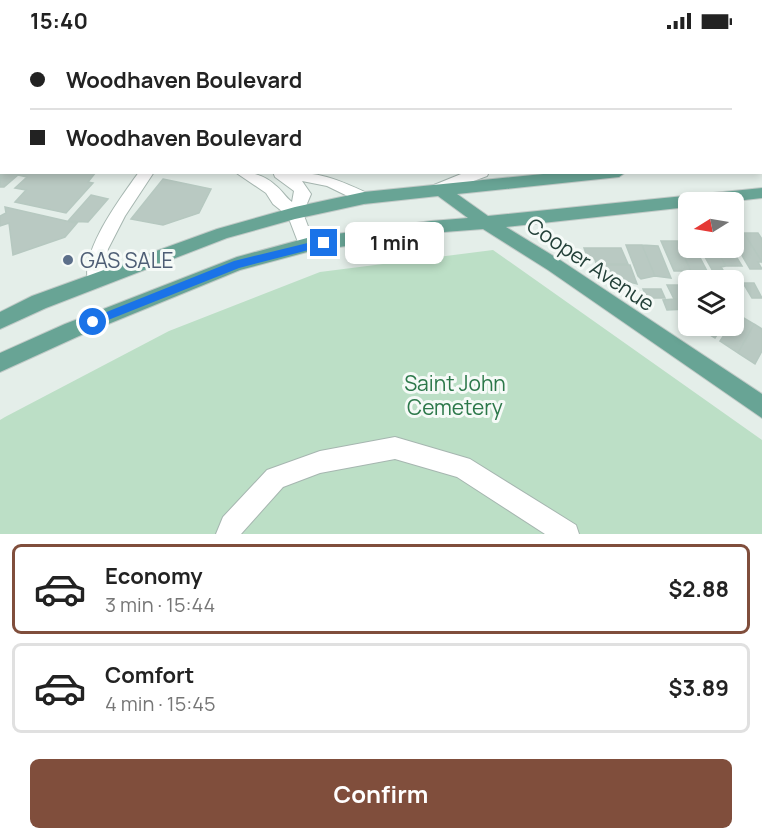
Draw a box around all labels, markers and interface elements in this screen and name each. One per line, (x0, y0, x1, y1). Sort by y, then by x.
text: 15:40 (30, 6, 88, 36)
text: Woodhaven Boulevard (66, 65, 302, 95)
text: Woodhaven Boulevard (66, 123, 302, 153)
north arrow (678, 192, 744, 258)
map controls (678, 192, 744, 336)
street label: Cooper Avenue (522, 211, 660, 317)
callout: 1 min (345, 222, 444, 264)
route end (310, 229, 337, 256)
text: 1 min (370, 229, 419, 256)
place label: GAS SALE (80, 246, 173, 274)
marker: GAS SALE (61, 253, 75, 267)
button: layers (678, 270, 744, 336)
route start (79, 308, 106, 335)
park label: Saint John Cemetery (404, 369, 506, 421)
text: Economy (105, 561, 203, 591)
icon: car (33, 562, 87, 616)
text: $2.88 (668, 574, 729, 604)
text: 3 min · 15:44 (105, 591, 215, 618)
text: Comfort (105, 660, 194, 690)
icon: car (33, 661, 87, 715)
text: $3.89 (669, 673, 729, 703)
text: 4 min · 15:45 (105, 690, 216, 717)
button: Confirm (30, 759, 732, 828)

